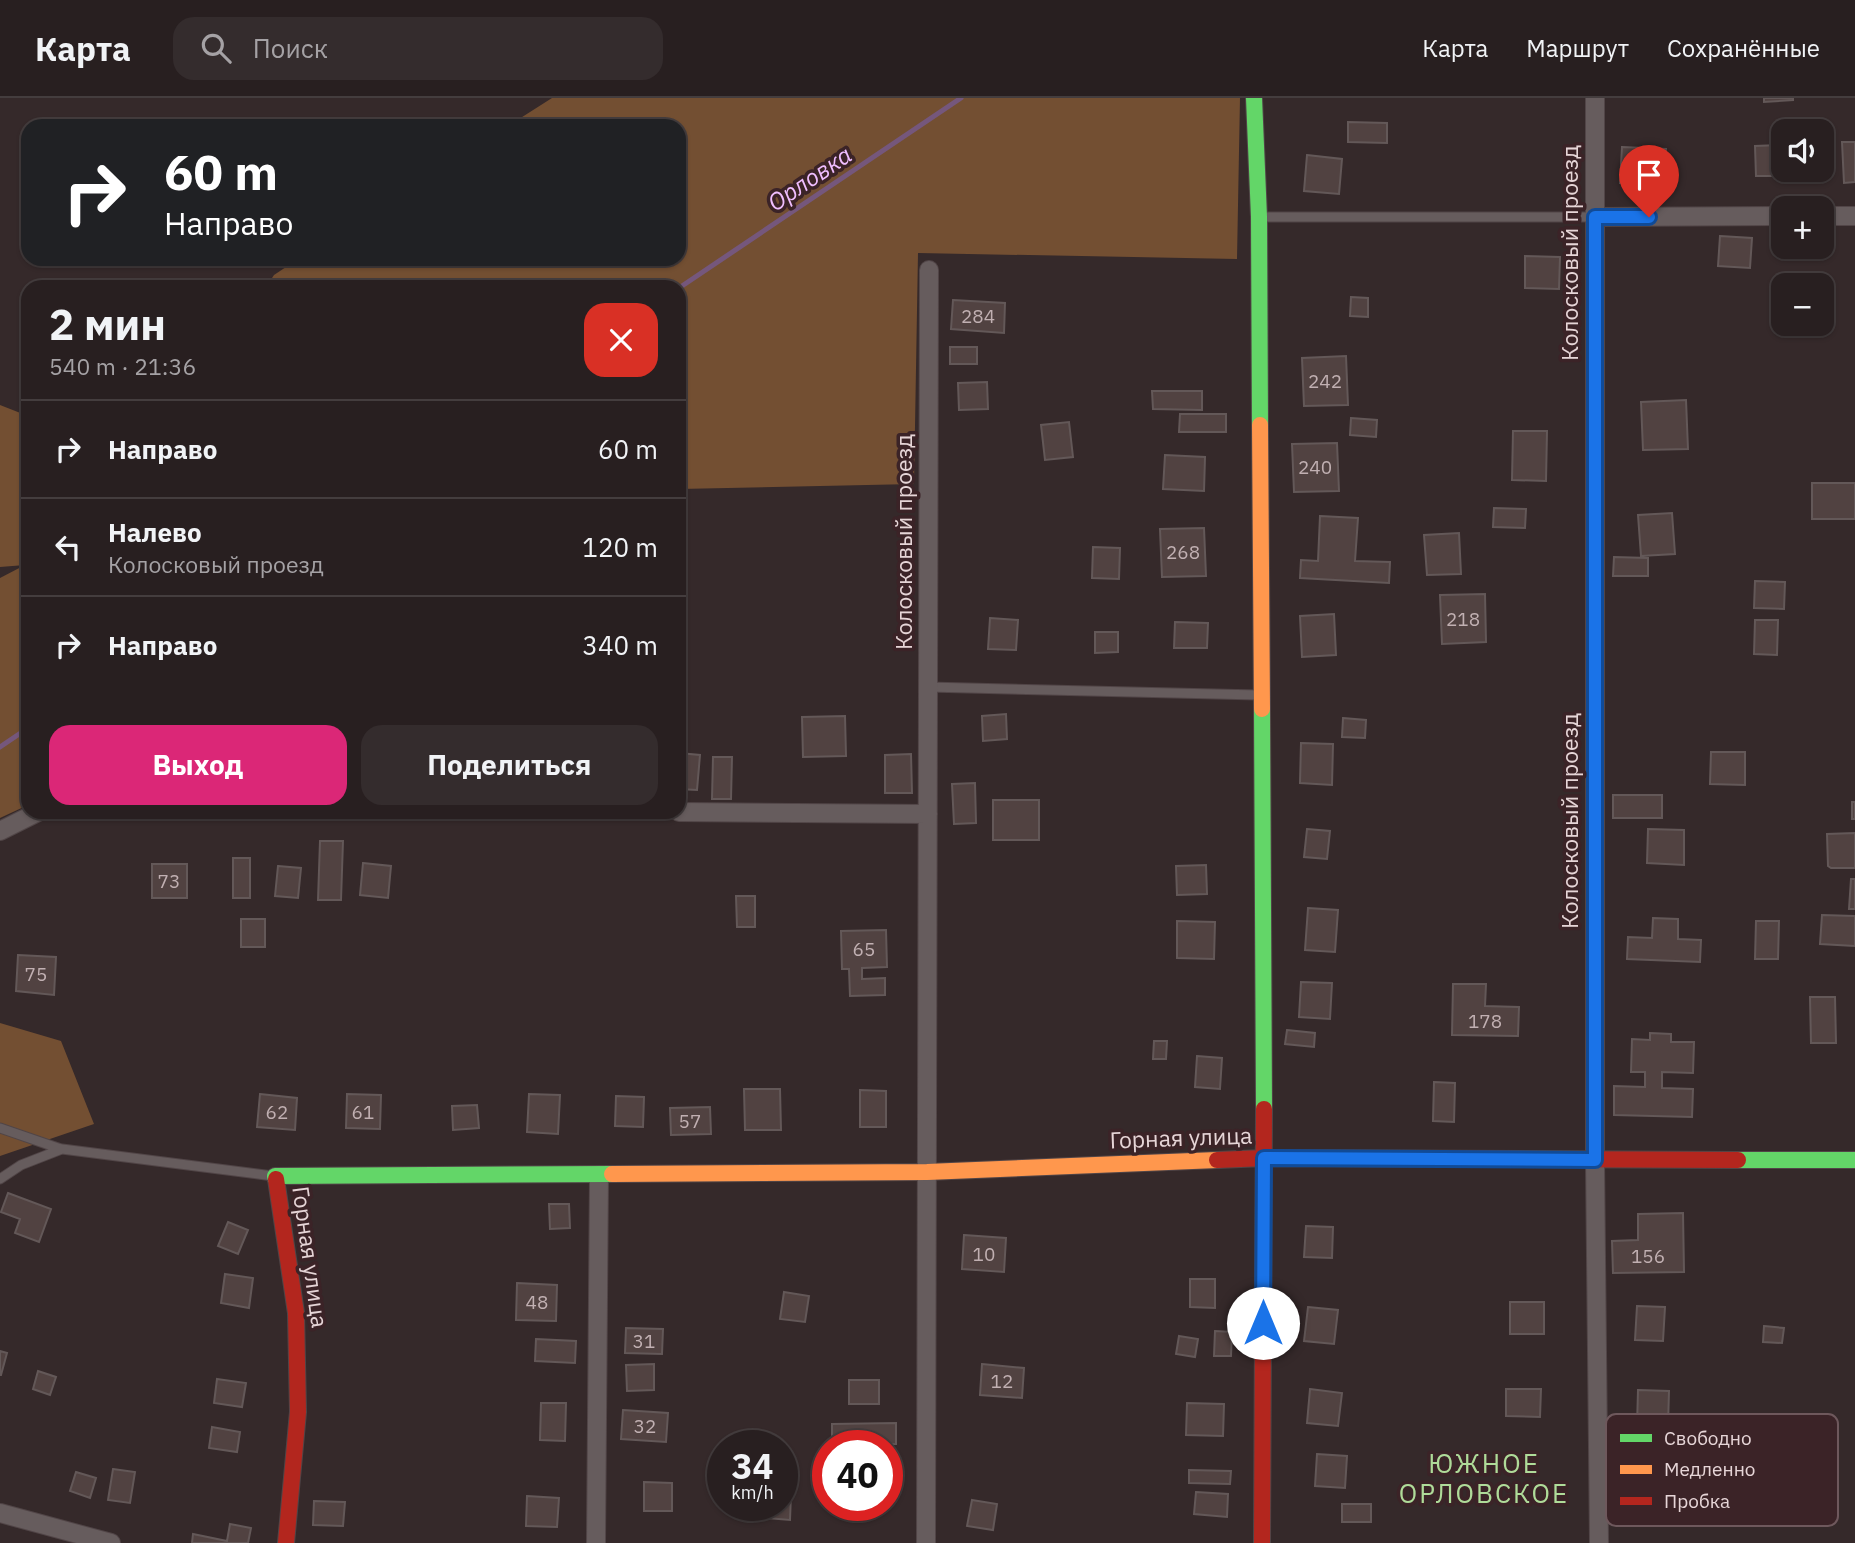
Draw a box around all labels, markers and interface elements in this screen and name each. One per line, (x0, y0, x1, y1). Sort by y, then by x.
search box (173, 17, 663, 80)
text: Карта (35, 27, 131, 70)
icon: search (197, 29, 235, 67)
text: Поиск (253, 31, 328, 65)
text: Карта (1422, 32, 1488, 64)
text: Маршрут (1526, 32, 1629, 64)
text: Сохранённые (1667, 32, 1820, 64)
map controls (1771, 119, 1834, 336)
button: sound (1771, 119, 1834, 182)
water label: Орловка (761, 138, 858, 218)
text: 60 m (164, 140, 278, 203)
street label: Колосковый проезд (1554, 145, 1584, 361)
pin (1619, 145, 1679, 217)
icon: right (49, 147, 140, 238)
icon: arrive (1630, 156, 1668, 194)
button: + (1771, 196, 1834, 259)
text: Направо (164, 202, 293, 244)
button: − (1771, 273, 1834, 336)
text: 2 мин (49, 297, 166, 352)
button: close (584, 303, 658, 377)
house number: 284 (961, 304, 995, 328)
text: 540 m · 21:36 (49, 351, 196, 381)
house number: 242 (1308, 369, 1342, 393)
icon: right (49, 430, 87, 468)
text: Направо (108, 432, 217, 466)
text: 60 m (598, 432, 658, 466)
street label: Колосковый проезд (888, 434, 918, 650)
house number: 240 (1298, 455, 1332, 479)
text: Налево (108, 515, 202, 549)
icon: left (49, 528, 87, 566)
text: 120 m (582, 530, 658, 564)
house number: 268 (1166, 540, 1200, 564)
text: Колосковый проезд (108, 549, 324, 579)
house number: 218 (1446, 607, 1480, 631)
icon: right (49, 626, 87, 664)
text: Направо (108, 628, 217, 662)
text: 340 m (582, 628, 658, 662)
street label: Колосковый проезд (1554, 713, 1584, 929)
button: Выход (49, 725, 347, 805)
button: Поделиться (361, 725, 658, 805)
house number: 73 (158, 869, 180, 893)
house number: 65 (853, 937, 875, 961)
house number: 75 (25, 962, 47, 986)
house number: 178 (1468, 1009, 1502, 1033)
house number: 62 (266, 1100, 288, 1124)
house number: 61 (352, 1100, 374, 1124)
house number: 57 (679, 1109, 701, 1133)
street label: Горная улица (1109, 1120, 1253, 1154)
street label: Горная улица (286, 1184, 336, 1330)
house number: 10 (973, 1242, 995, 1266)
house number: 156 (1631, 1244, 1665, 1268)
position arrow (1226, 1286, 1300, 1360)
house number: 48 (526, 1290, 548, 1314)
house number: 31 (633, 1329, 655, 1353)
house number: 12 (991, 1369, 1013, 1393)
house number: 32 (634, 1414, 656, 1438)
legend (1606, 1414, 1838, 1526)
text: Свободно (1664, 1426, 1752, 1450)
speed limit sign: 40 (812, 1430, 903, 1521)
text: 34 (731, 1443, 774, 1489)
district label: ЮЖНОЕ ОРЛОВСКОЕ (1399, 1446, 1569, 1510)
text: Медленно (1664, 1457, 1755, 1481)
text: km/h (731, 1481, 774, 1504)
text: Пробка (1664, 1489, 1730, 1513)

